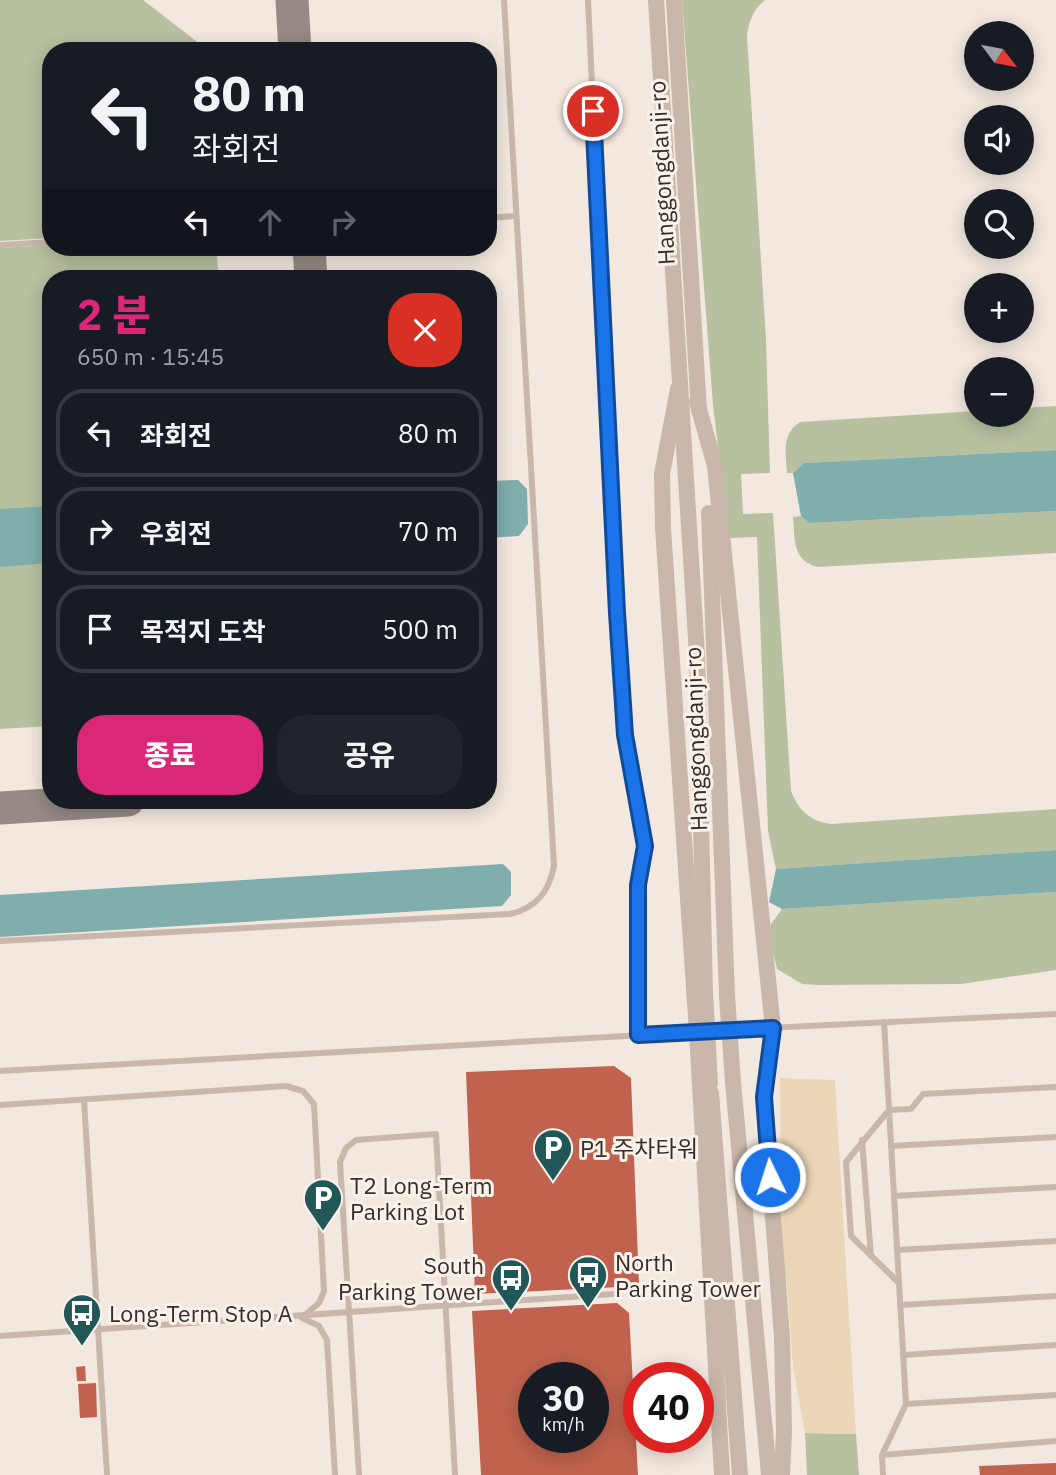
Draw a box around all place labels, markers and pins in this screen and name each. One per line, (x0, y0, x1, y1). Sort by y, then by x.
pin (563, 81, 623, 141)
parking icon: P1 주차타워 (532, 1127, 574, 1182)
place label: P1 주차타워 (580, 1133, 698, 1163)
place label: T2 Long-Term Parking Lot (350, 1170, 493, 1226)
parking icon: T2 Long-Term Parking Lot (302, 1177, 344, 1232)
place label: North Parking Tower (615, 1247, 762, 1303)
place label: South Parking Tower (338, 1250, 485, 1306)
bus stop icon: North Parking Tower (567, 1254, 609, 1309)
bus stop icon: South Parking Tower (490, 1257, 532, 1312)
bus stop icon: Long-Term Stop A (61, 1292, 103, 1347)
place label: Long-Term Stop A (109, 1298, 293, 1328)

